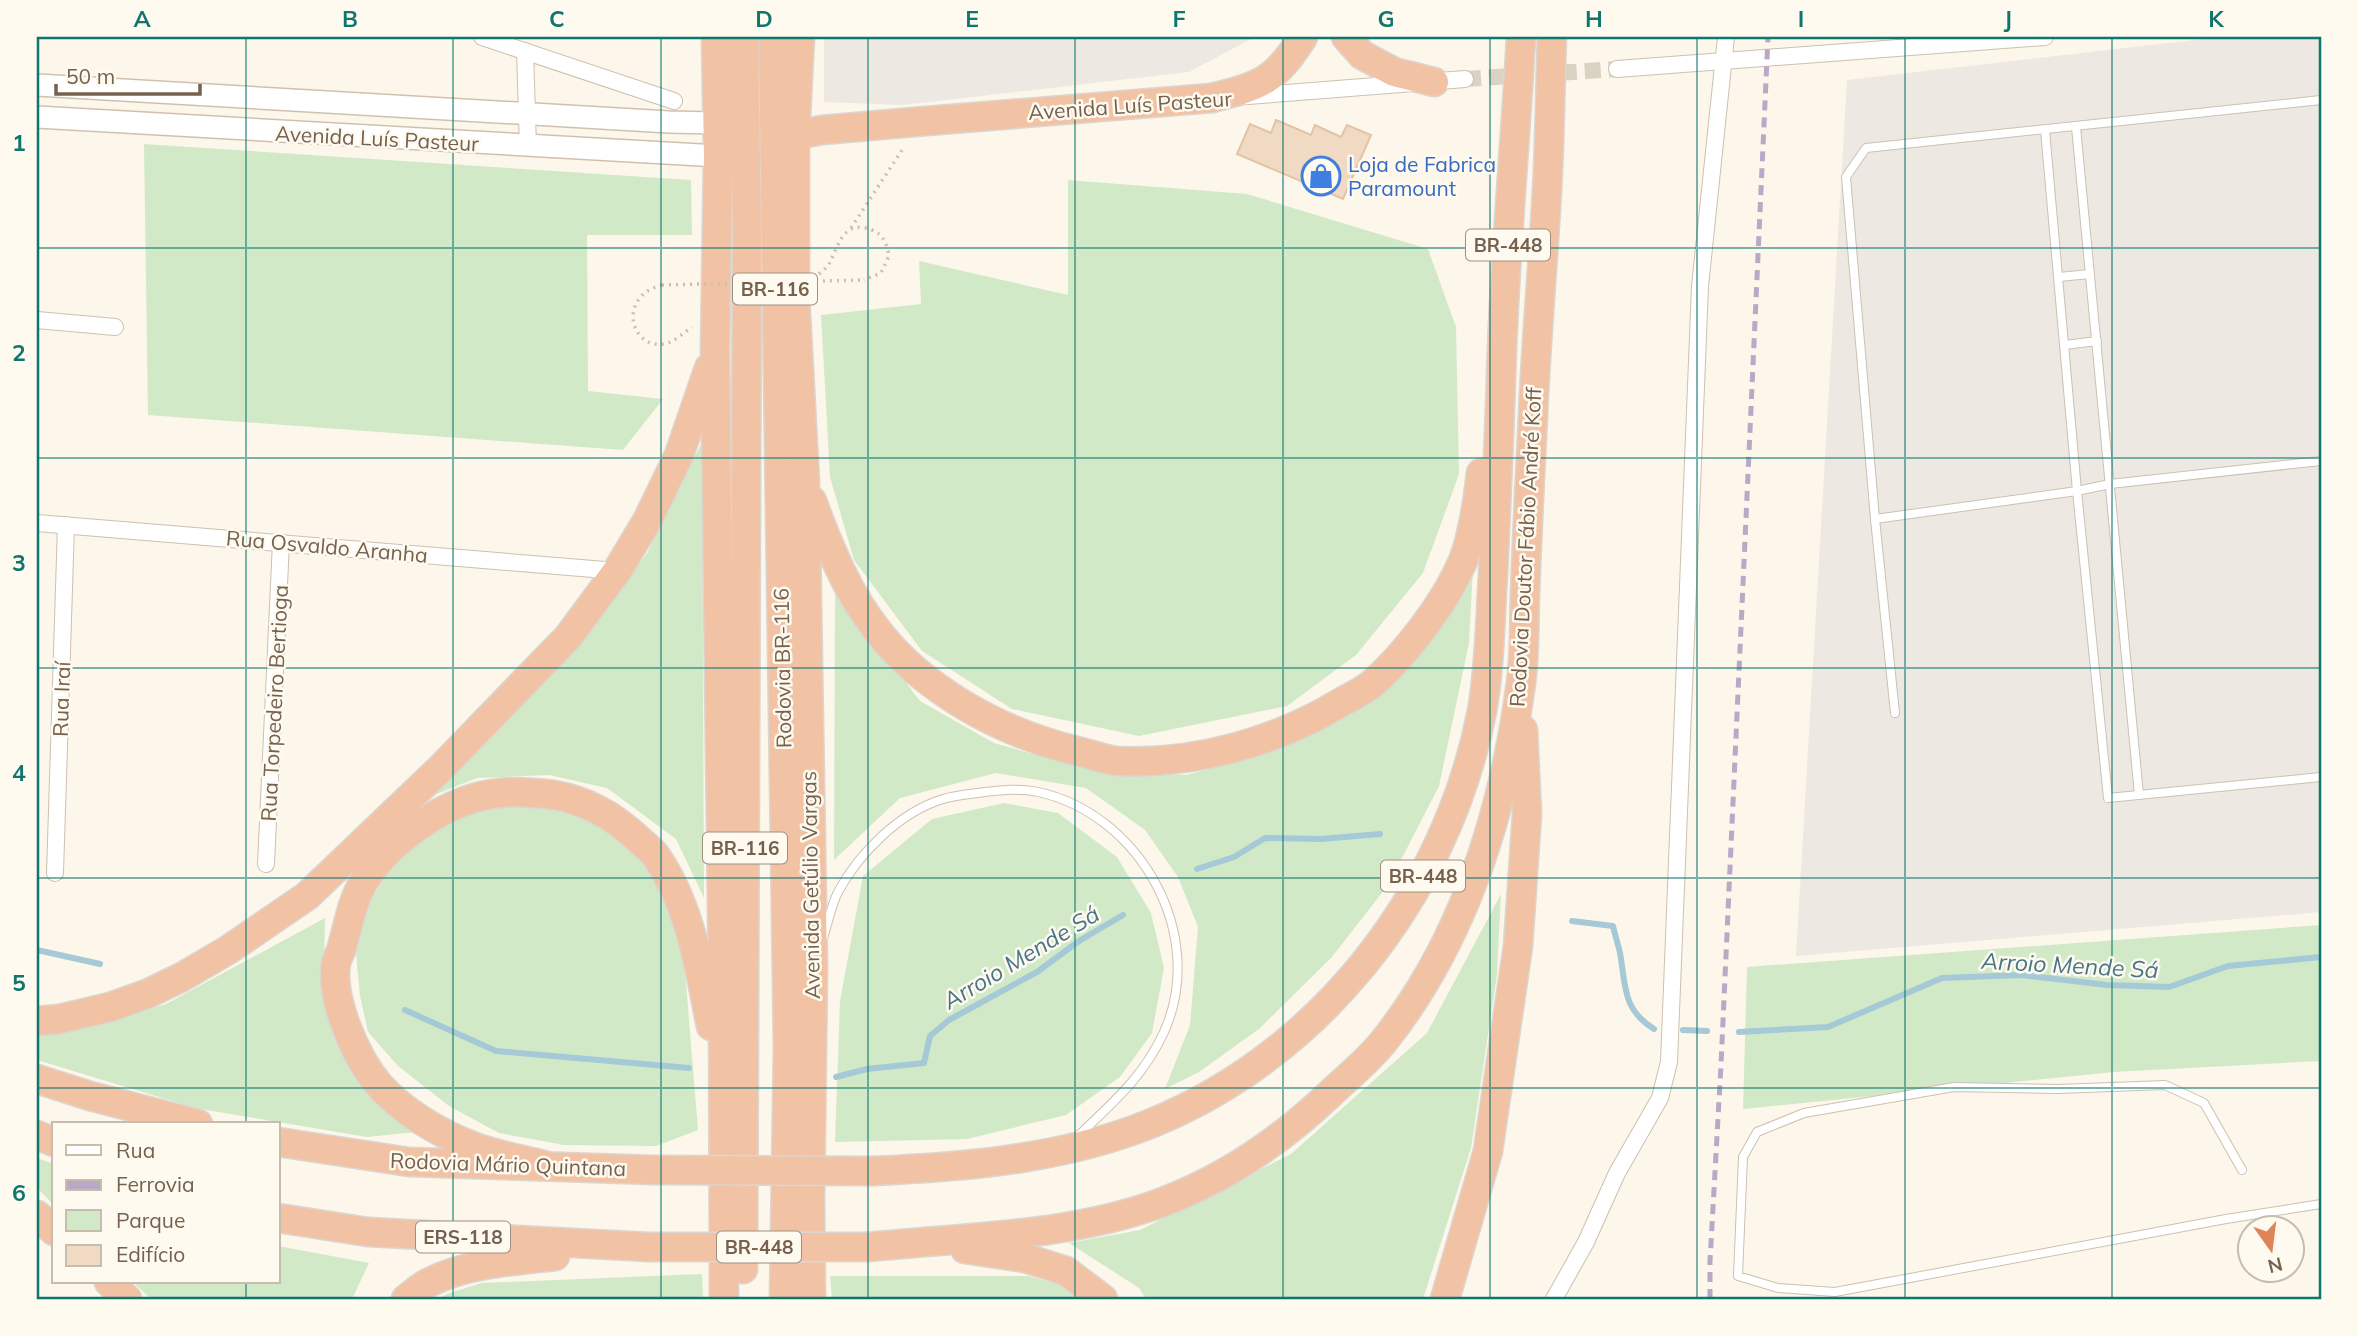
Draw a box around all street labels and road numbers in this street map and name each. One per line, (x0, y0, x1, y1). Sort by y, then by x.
street label: Avenida Luís Pasteur (1027, 85, 1233, 125)
street label: Avenida Luís Pasteur (274, 120, 480, 156)
road number: BR-448 (1466, 230, 1550, 260)
road number: BR-116 (733, 274, 817, 304)
street label: Rodovia Doutor Fábio André Koff (1504, 386, 1546, 708)
street label: Rua Osvaldo Aranha (225, 524, 429, 568)
street label: Rua Torpedeiro Bertioga (255, 584, 293, 822)
street label: Rodovia BR-116 (768, 588, 796, 748)
street label: Rua Iraí (47, 660, 75, 737)
street label: Avenida Getúlio Vargas (795, 771, 825, 999)
road number: BR-116 (703, 832, 787, 863)
road number: BR-448 (1381, 860, 1465, 891)
street label: Rodovia Mário Quintana (390, 1147, 626, 1181)
road number: ERS-118 (416, 1222, 510, 1252)
road number: BR-448 (717, 1232, 801, 1262)

